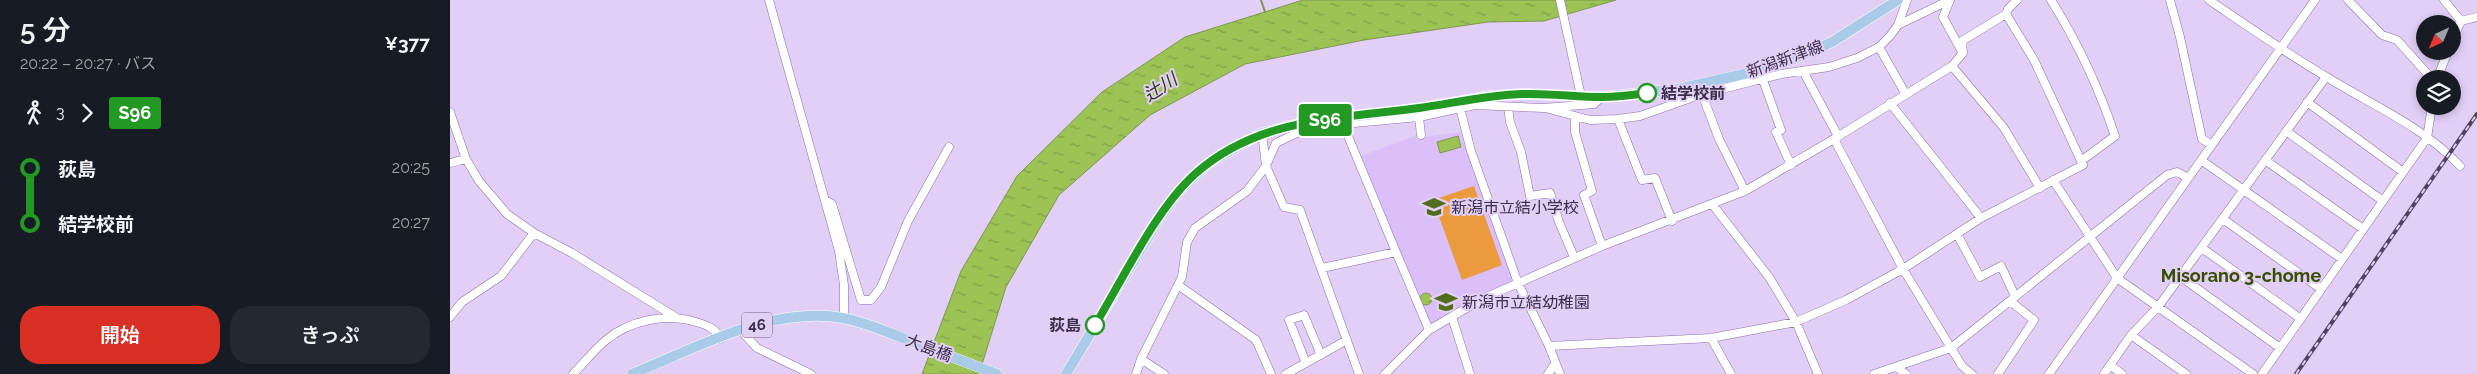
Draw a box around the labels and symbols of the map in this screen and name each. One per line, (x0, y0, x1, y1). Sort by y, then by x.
north arrow (2416, 15, 2461, 60)
street label: 新潟新津線 (1744, 36, 1826, 82)
water label: 辻川 (1139, 67, 1182, 106)
marker: 結学校前 (1637, 83, 1657, 103)
place label: 結学校前 (1661, 84, 1725, 103)
line badge: S96 (1296, 104, 1354, 136)
school or university icon: 新潟市立結小学校 (1421, 194, 1447, 220)
place label: 新潟市立結小学校 (1451, 198, 1579, 217)
district label: Misorano 3-chome (2161, 265, 2321, 286)
school or university icon: 新潟市立結幼稚園 (1433, 289, 1459, 315)
place label: 新潟市立結幼稚園 (1462, 293, 1590, 312)
road number: 46 (742, 312, 772, 338)
marker: 荻島 (1085, 315, 1105, 335)
place label: 荻島 (1049, 316, 1081, 335)
street label: 大島橋 (903, 331, 955, 365)

